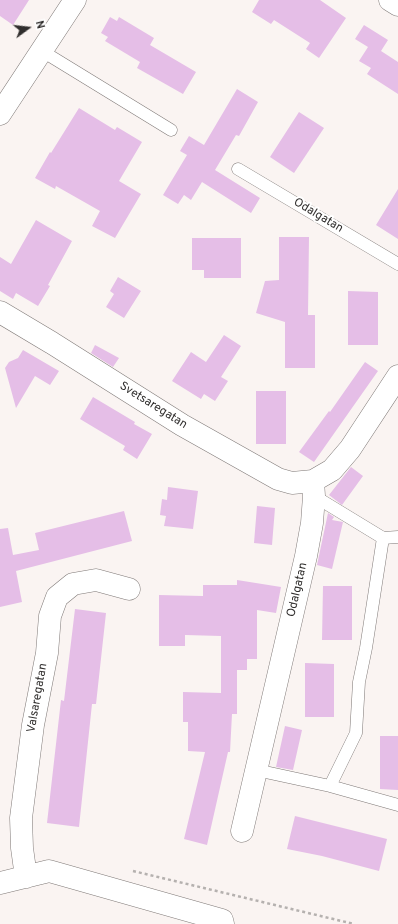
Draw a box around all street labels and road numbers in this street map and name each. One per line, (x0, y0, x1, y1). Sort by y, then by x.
street label: Odalgatan (291, 196, 345, 236)
street label: Svetsaregatan (116, 379, 190, 433)
street label: Odalgatan (285, 561, 311, 619)
street label: Valsaregatan (25, 662, 51, 734)

